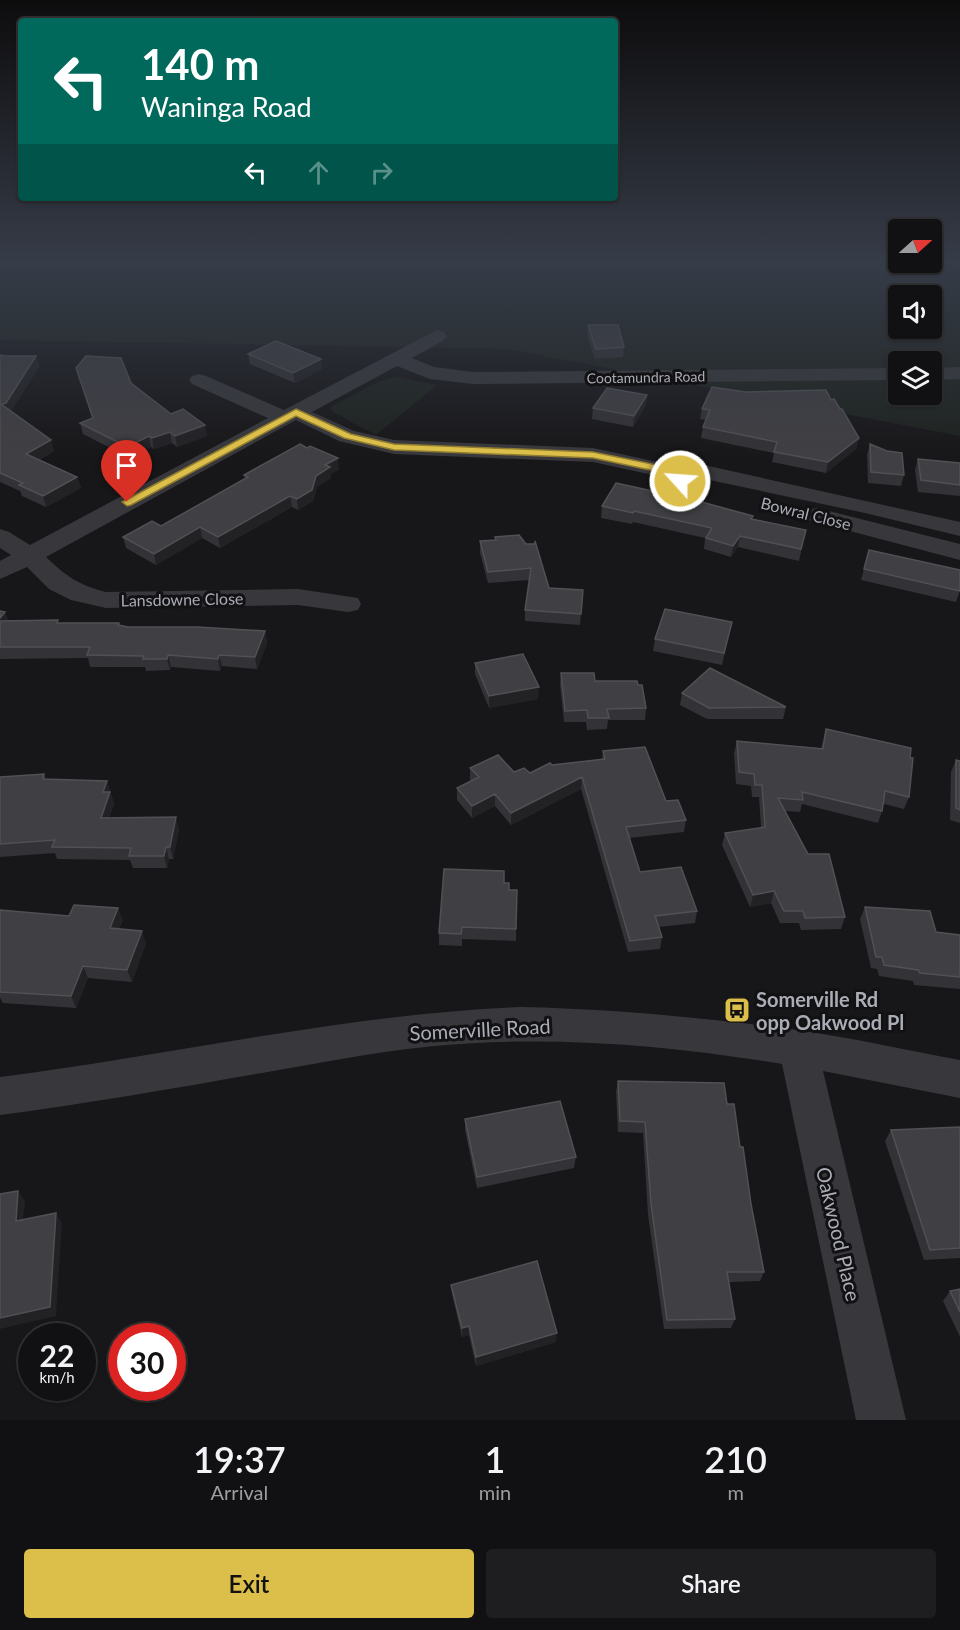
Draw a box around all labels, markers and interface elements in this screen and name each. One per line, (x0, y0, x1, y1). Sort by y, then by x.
text: 140 m (141, 39, 259, 89)
icon: left (42, 42, 120, 120)
text: Waninga Road (141, 90, 312, 123)
icon: left (239, 156, 272, 189)
icon: ahead (302, 156, 335, 189)
icon: right (365, 156, 398, 189)
north arrow (888, 219, 942, 273)
map controls (888, 219, 942, 405)
button: sound (888, 285, 942, 339)
button: layers (888, 351, 942, 405)
street label: Cootamundra Road (587, 367, 705, 387)
pin (101, 440, 152, 502)
icon: arrive (110, 449, 143, 482)
position arrow (648, 449, 712, 513)
street label: Bowral Close (759, 493, 853, 533)
street label: Lansdowne Close (120, 588, 244, 610)
place label: Somerville Rd opp Oakwood Pl (756, 987, 904, 1034)
bus stop icon: Somerville Rd opp Oakwood Pl (722, 995, 752, 1025)
street label: Somerville Road (409, 1013, 551, 1045)
street label: Oakwood Place (812, 1165, 866, 1303)
speed limit sign: 30 (108, 1323, 186, 1401)
text: 22 (40, 1337, 74, 1373)
text: km/h (39, 1368, 75, 1386)
text: 19:37 (193, 1437, 286, 1481)
text: 1 (485, 1437, 505, 1481)
text: 210 (704, 1437, 767, 1481)
text: Arrival (211, 1480, 268, 1504)
text: min (479, 1480, 511, 1504)
text: m (727, 1480, 744, 1504)
button: Exit (24, 1549, 474, 1618)
button: Share (486, 1549, 936, 1618)

